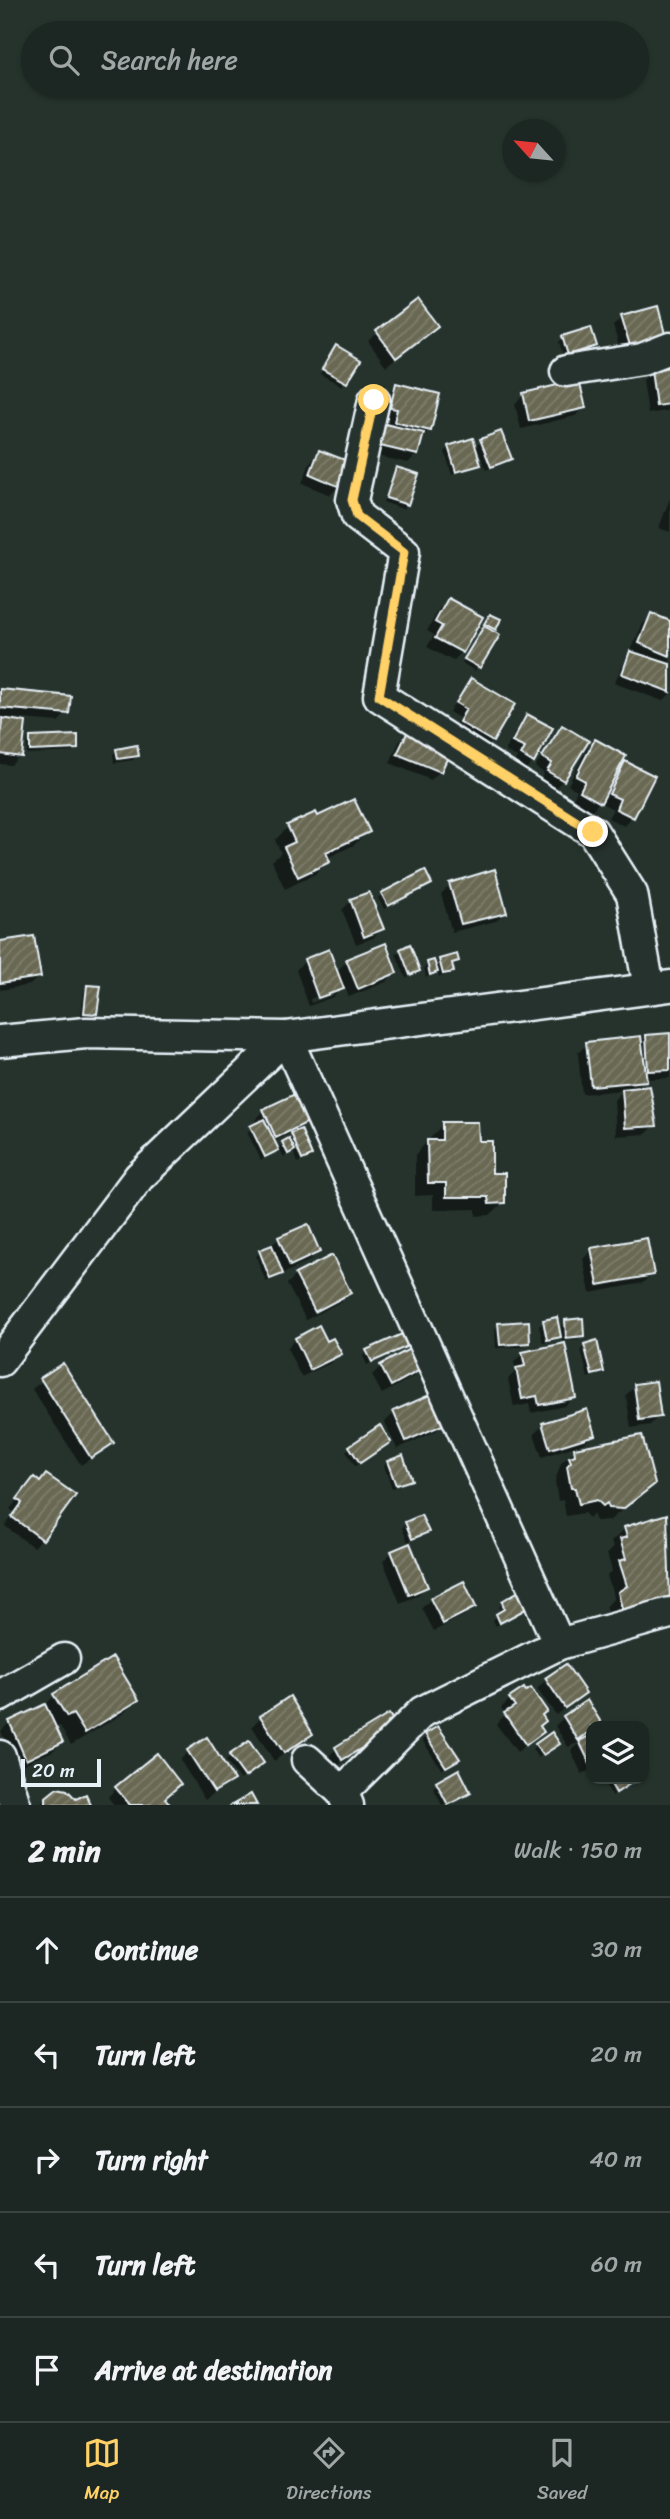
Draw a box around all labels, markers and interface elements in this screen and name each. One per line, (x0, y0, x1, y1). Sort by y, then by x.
search box (21, 21, 649, 98)
text: Search here (101, 37, 238, 83)
icon: search (45, 41, 83, 79)
north arrow (502, 119, 565, 182)
route start (358, 384, 389, 415)
route end (577, 816, 608, 847)
map controls (586, 1721, 649, 1784)
button: layers (586, 1721, 649, 1784)
text: 20 m (32, 1754, 75, 1787)
scale bar (21, 1756, 102, 1788)
text: 2 min (28, 1824, 101, 1878)
text: Walk · 150 m (514, 1830, 642, 1871)
text: Continue (95, 1927, 198, 1973)
text: 30 m (591, 1929, 642, 1970)
icon: ahead (28, 1931, 66, 1969)
text: Turn left (95, 2032, 195, 2078)
text: 20 m (591, 2034, 642, 2075)
icon: left (28, 2036, 66, 2074)
text: Turn right (95, 2137, 208, 2183)
text: 40 m (589, 2139, 642, 2180)
icon: right (28, 2141, 66, 2179)
text: Turn left (95, 2242, 195, 2288)
text: 60 m (591, 2244, 642, 2285)
icon: left (28, 2246, 66, 2284)
text: Arrive at destination (95, 2347, 332, 2393)
icon: arrive (28, 2351, 66, 2389)
tab: Map (83, 2434, 121, 2509)
tab: Directions (286, 2434, 372, 2509)
tab: Saved (537, 2434, 587, 2509)

